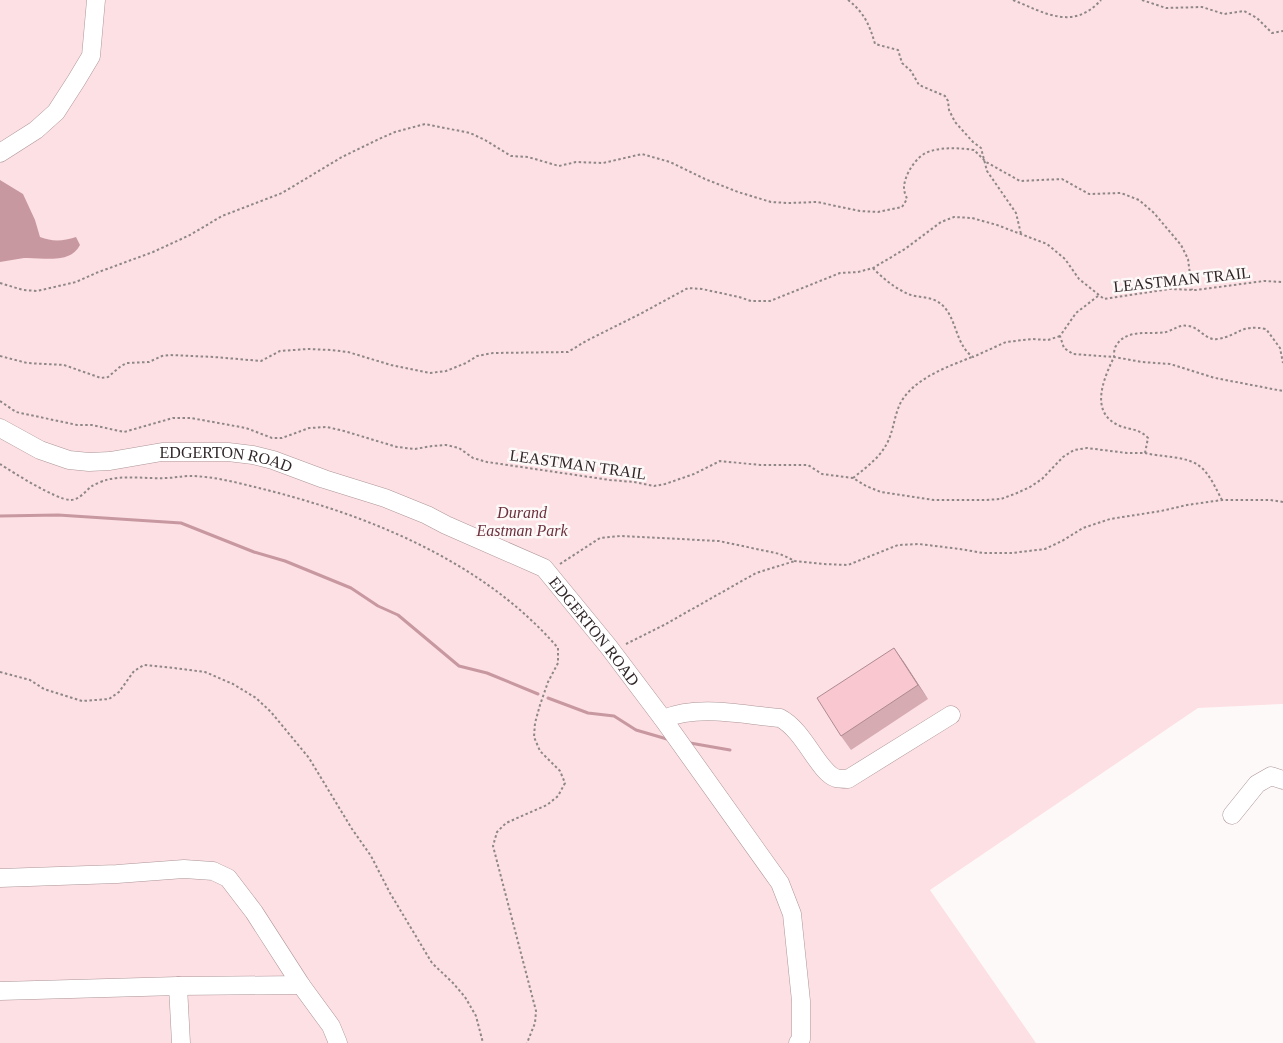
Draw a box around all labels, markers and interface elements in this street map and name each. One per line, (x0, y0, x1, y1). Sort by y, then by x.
street label: LEASTMAN TRAIL (1113, 264, 1252, 295)
street label: EDGERTON ROAD (160, 444, 295, 475)
street label: LEASTMAN TRAIL (508, 446, 647, 483)
park label: Durand Eastman Park (475, 504, 568, 539)
street label: EDGERTON ROAD (546, 574, 643, 689)

